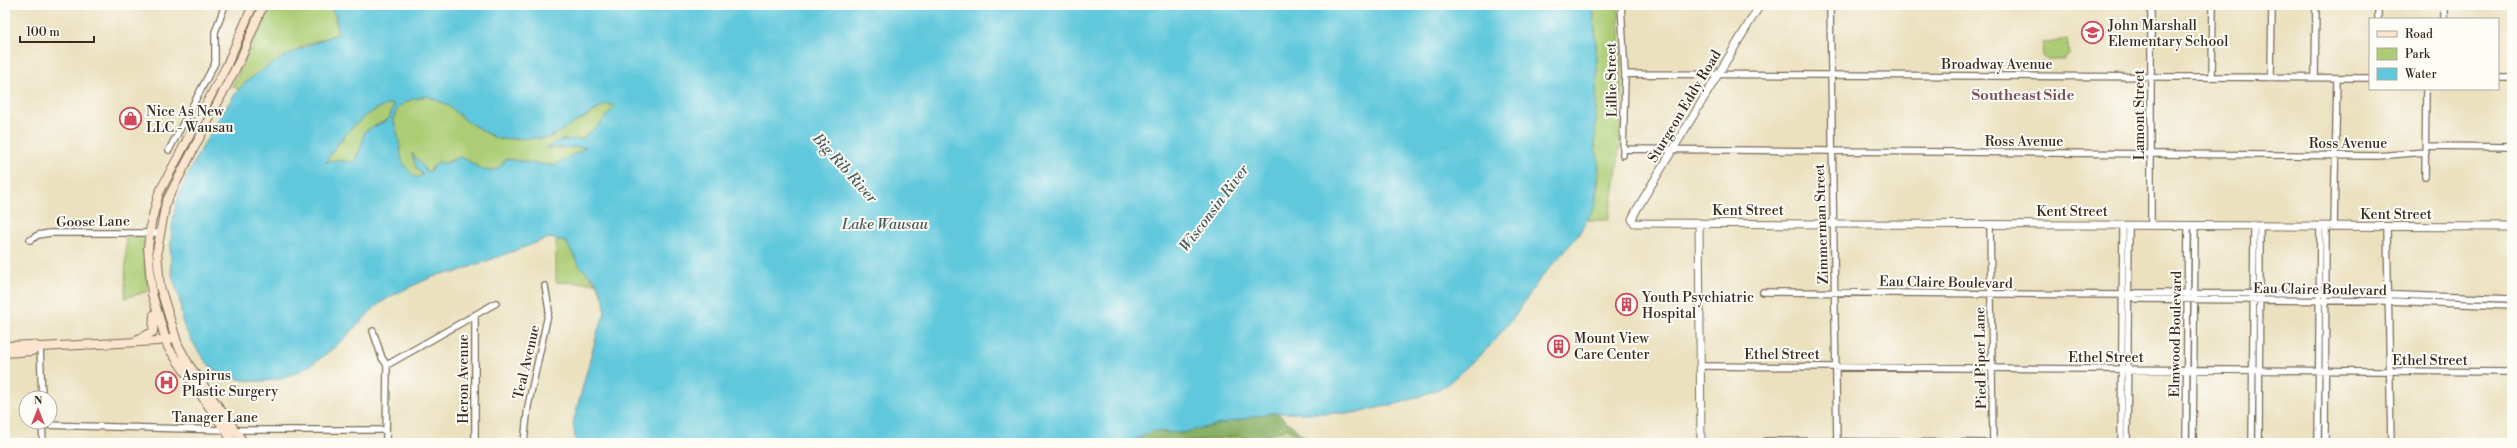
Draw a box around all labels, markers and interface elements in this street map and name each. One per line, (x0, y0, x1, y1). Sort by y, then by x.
place label: John Marshall Elementary School (2107, 17, 2228, 51)
scale bar (20, 18, 94, 44)
legend (2369, 18, 2499, 90)
school or university icon: John Marshall Elementary School (2080, 20, 2106, 46)
text: 100 m (26, 25, 60, 40)
text: Road (2405, 27, 2433, 42)
street label: Lillie Street (1602, 42, 1622, 118)
street label: Sturgeon Eddy Road (1644, 47, 1726, 166)
text: Park (2405, 47, 2431, 62)
street label: Broadway Avenue (1940, 56, 2053, 74)
text: Water (2404, 67, 2437, 82)
street label: Lamont Street (2131, 70, 2149, 160)
district label: Southeast Side (1972, 86, 2074, 105)
place label: Nice As New LLC - Wausau (146, 103, 233, 137)
shop icon: Nice As New LLC - Wausau (117, 106, 143, 132)
water label: Big Rib River (808, 129, 881, 208)
street label: Ross Avenue (1985, 133, 2063, 151)
street label: Ross Avenue (2309, 135, 2387, 153)
water label: Wisconsin River (1175, 160, 1254, 256)
street label: Zimmerman Street (1811, 164, 1833, 284)
street label: Kent Street (1712, 202, 1784, 220)
street label: Kent Street (2036, 203, 2108, 221)
street label: Kent Street (2360, 206, 2432, 224)
street label: Goose Lane (56, 212, 130, 232)
water label: Lake Wausau (841, 215, 928, 234)
street label: Elmwood Boulevard (2166, 270, 2186, 398)
street label: Eau Claire Boulevard (1879, 273, 2013, 293)
street label: Eau Claire Boulevard (2253, 280, 2387, 300)
place label: Youth Psychiatric Hospital (1641, 289, 1754, 323)
building icon: Youth Psychiatric Hospital (1614, 292, 1640, 318)
street label: Pied Piper Lane (1971, 307, 1991, 409)
street label: Teal Avenue (510, 323, 544, 401)
place label: Mount View Care Center (1574, 330, 1650, 364)
building icon: Mount View Care Center (1545, 333, 1571, 359)
street label: Heron Avenue (455, 334, 473, 424)
street label: Ethel Street (1744, 346, 1820, 364)
street label: Ethel Street (2068, 349, 2144, 367)
street label: Ethel Street (2392, 352, 2468, 370)
place label: Aspirus Plastic Surgery (181, 367, 278, 401)
hospital icon: Aspirus Plastic Surgery (154, 370, 180, 396)
north arrow (18, 390, 58, 430)
text: N (34, 394, 43, 408)
street label: Tanager Lane (172, 409, 258, 427)

